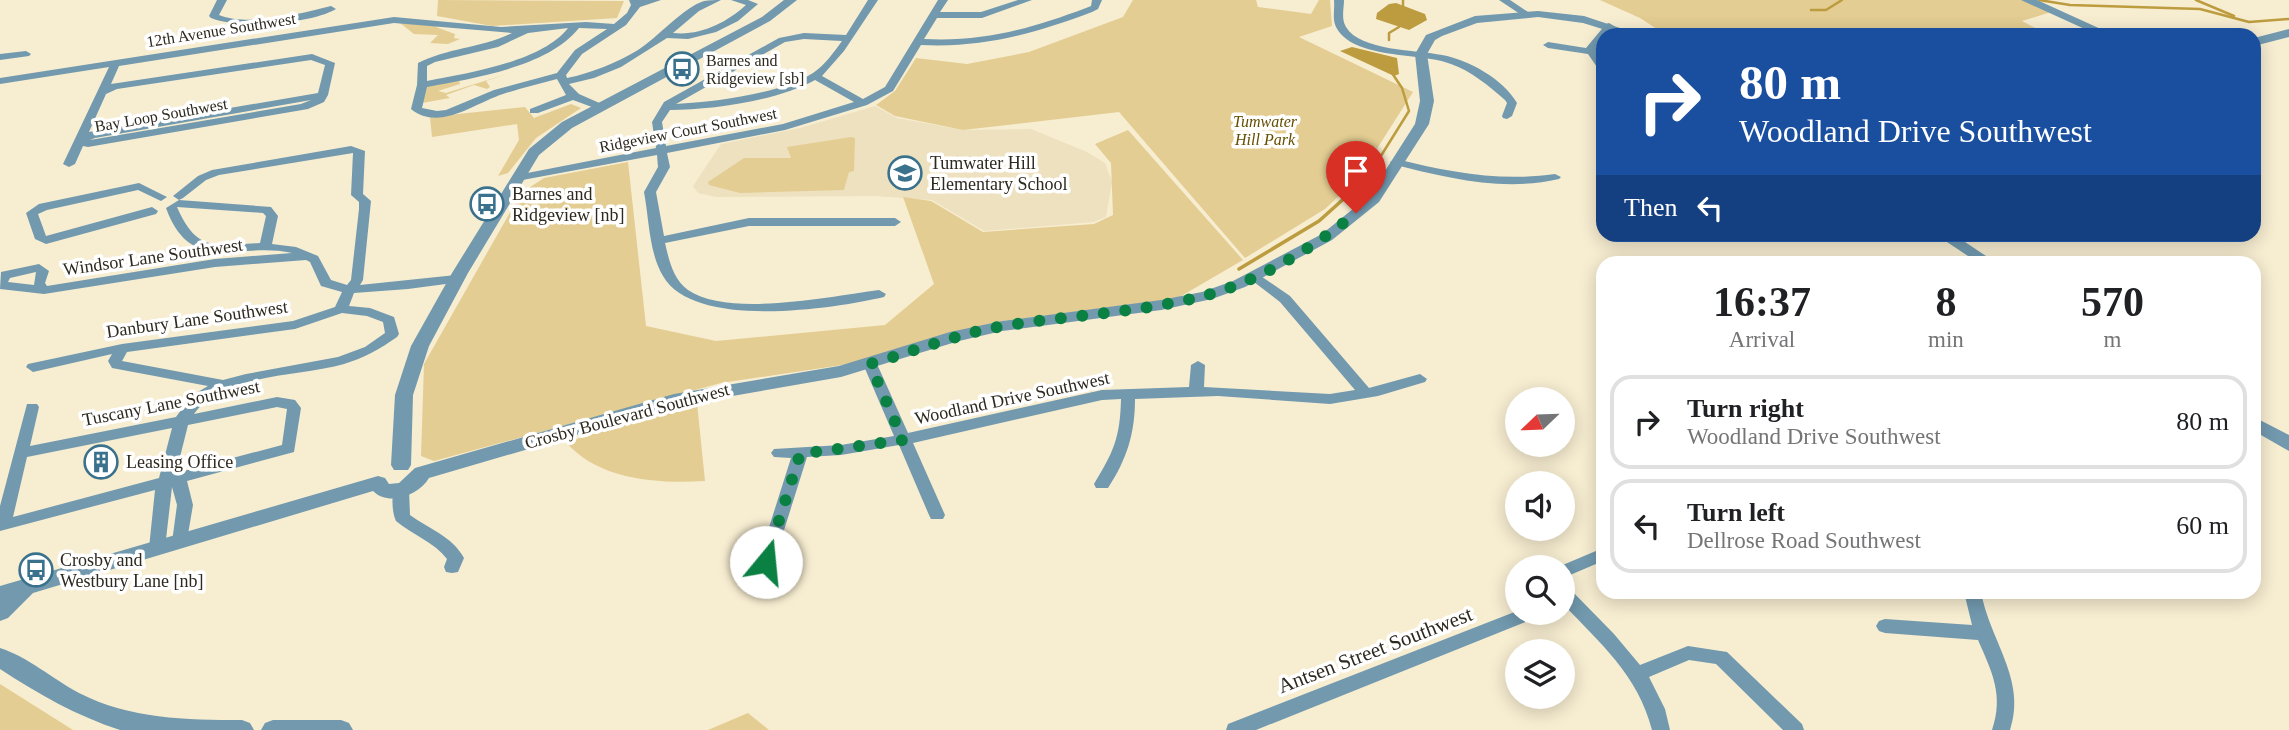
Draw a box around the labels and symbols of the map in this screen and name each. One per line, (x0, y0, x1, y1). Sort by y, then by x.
street label: 12th Avenue Southwest (145, 10, 297, 50)
bus stop icon: Barnes and Ridgeview [sb] (663, 50, 701, 88)
place label: Barnes and Ridgeview [sb] (706, 52, 804, 88)
street label: Bay Loop Southwest (93, 95, 229, 136)
street label: Ridgeview Court Southwest (598, 104, 779, 157)
park label: Tumwater Hill Park (1233, 113, 1298, 148)
pin (1326, 141, 1386, 213)
place label: Tumwater Hill Elementary School (930, 153, 1067, 194)
school or university icon: Tumwater Hill Elementary School (886, 154, 924, 192)
place label: Barnes and Ridgeview [nb] (512, 184, 624, 225)
bus stop icon: Barnes and Ridgeview [nb] (468, 185, 506, 223)
street label: Windsor Lane Southwest (62, 234, 244, 280)
street label: Danbury Lane Southwest (105, 296, 289, 342)
street label: Woodland Drive Southwest (913, 368, 1111, 428)
street label: Tuscany Lane Southwest (81, 376, 261, 430)
street label: Crosby Boulevard Southwest (523, 379, 731, 453)
north arrow (1505, 387, 1575, 457)
building icon: Leasing Office (82, 443, 120, 481)
place label: Leasing Office (126, 452, 233, 472)
position arrow (729, 525, 803, 599)
place label: Crosby and Westbury Lane [nb] (60, 550, 204, 591)
bus stop icon: Crosby and Westbury Lane [nb] (17, 551, 55, 589)
street label: Antsen Street Southwest (1274, 602, 1476, 698)

